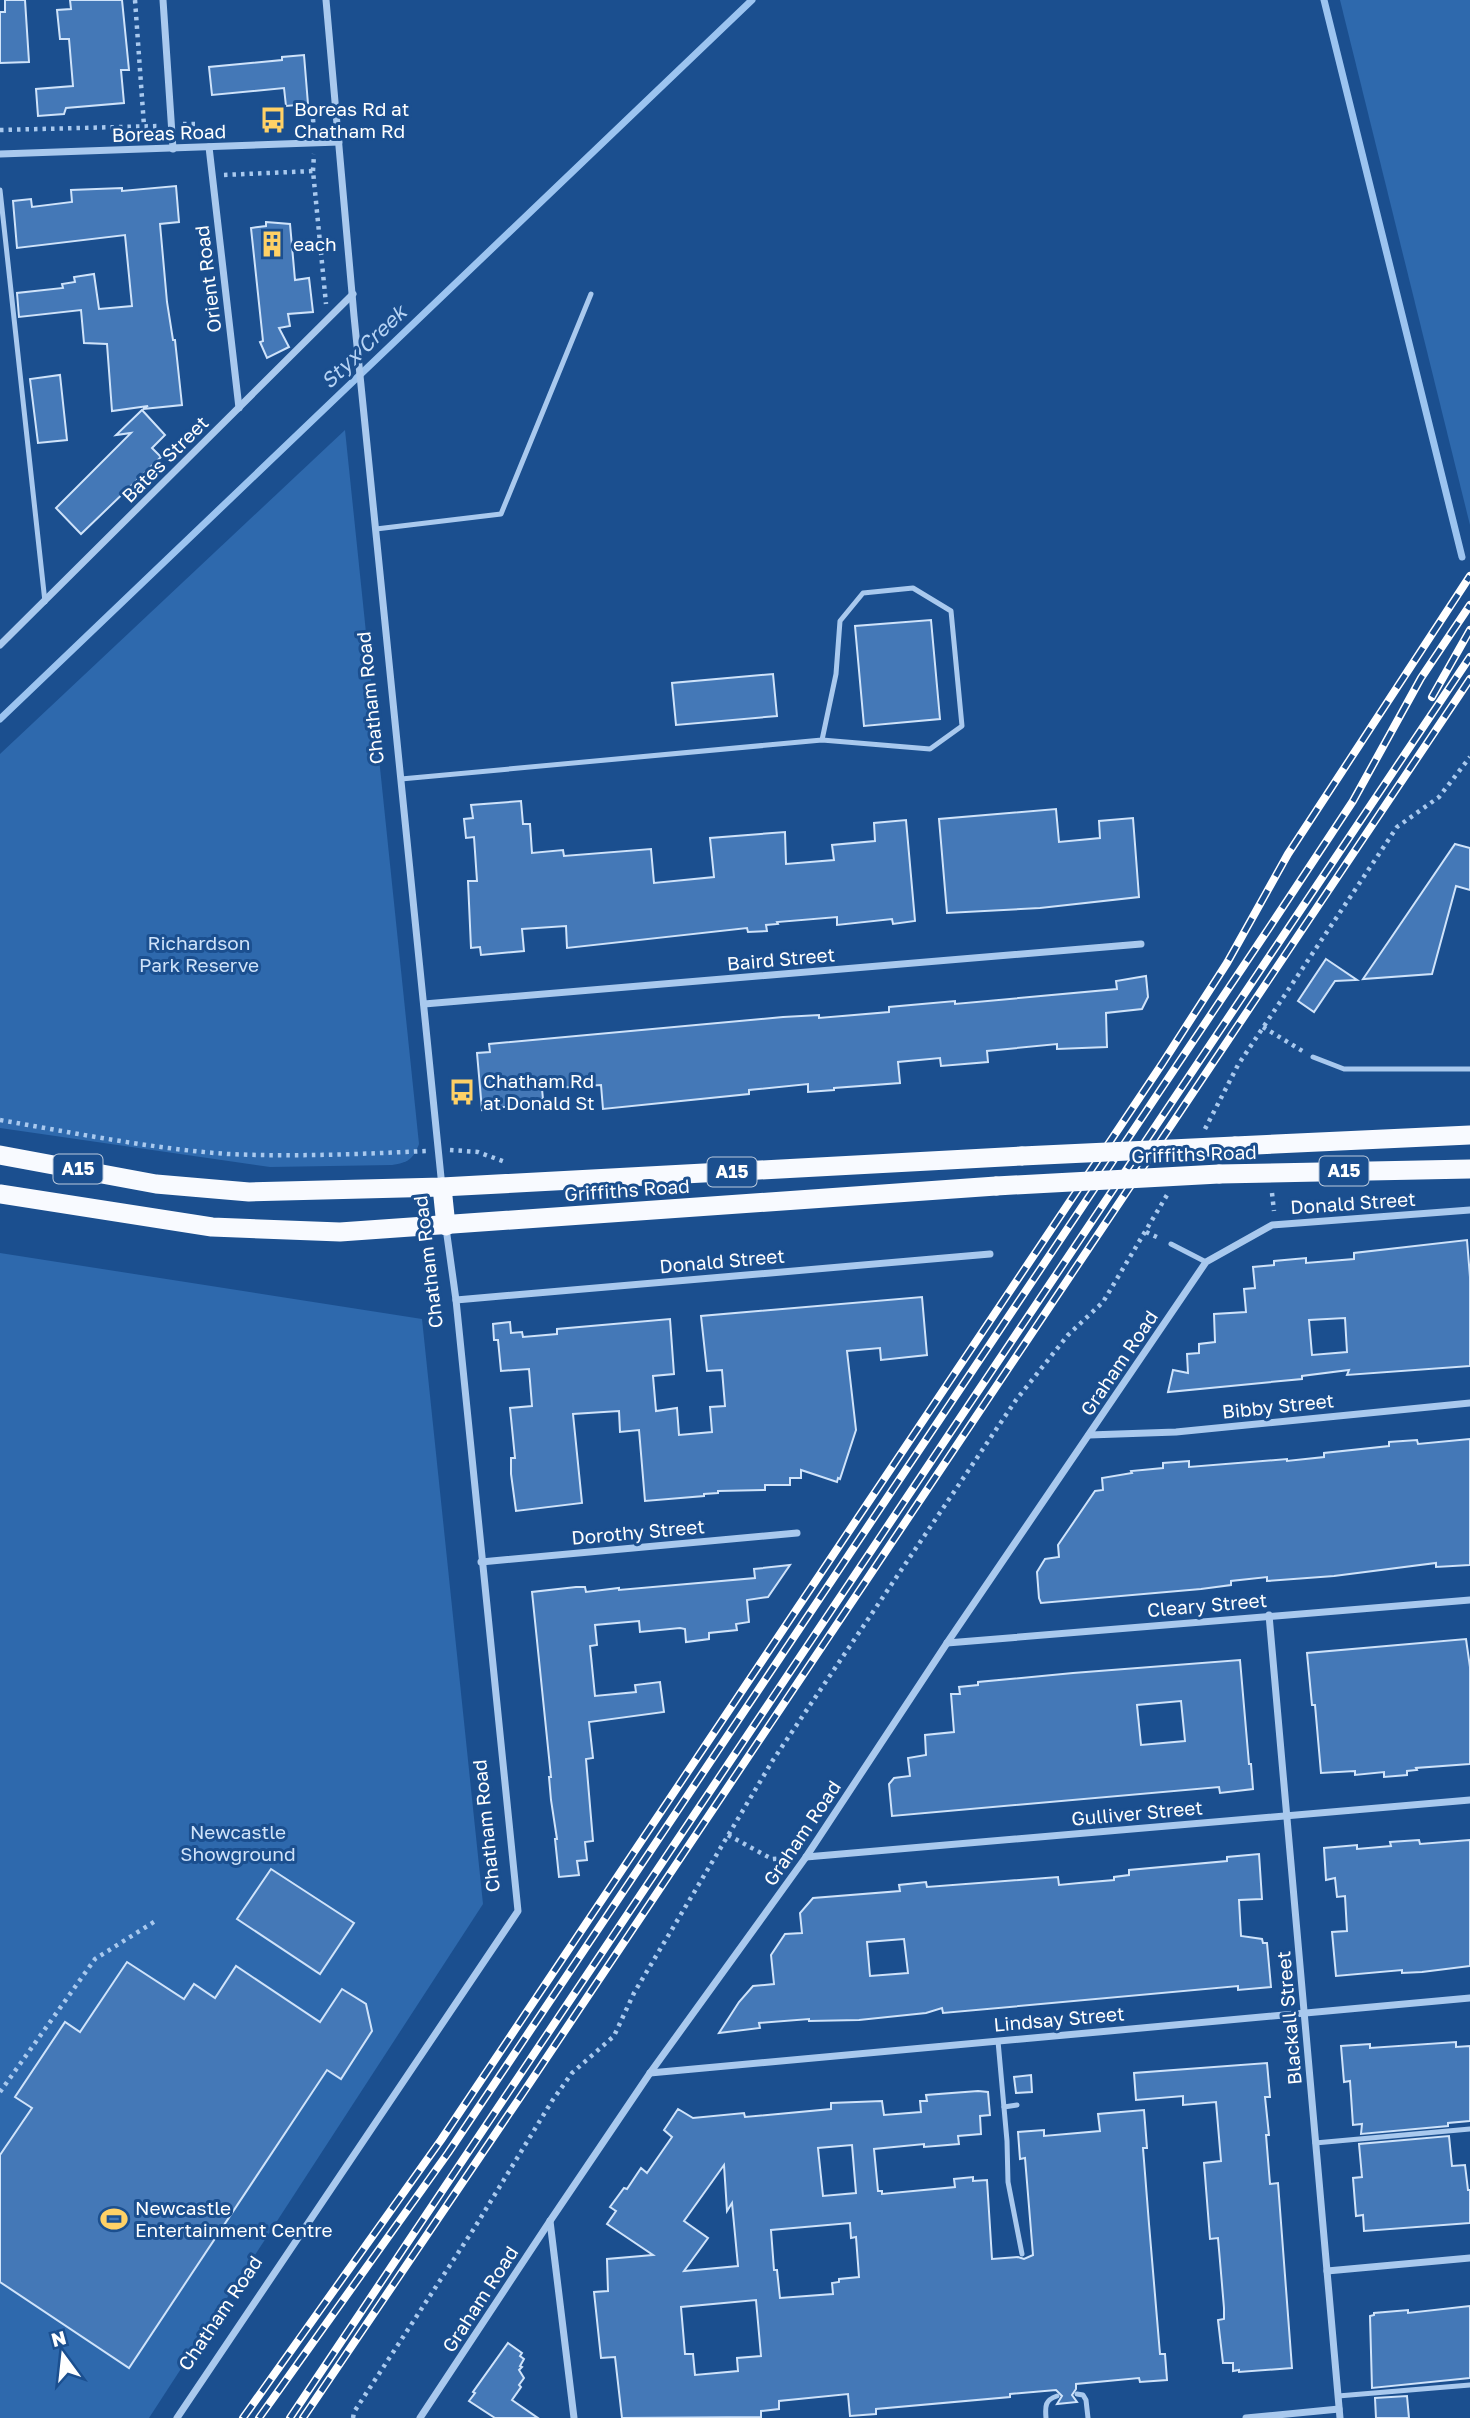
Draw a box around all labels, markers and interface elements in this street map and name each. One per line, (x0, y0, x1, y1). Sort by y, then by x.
place label: Boreas Rd at Chatham Rd (294, 97, 409, 142)
bus stop icon: Boreas Rd at Chatham Rd (258, 105, 288, 135)
street label: Boreas Road (111, 119, 227, 146)
street label: Orient Road (190, 224, 225, 334)
building icon: each (257, 229, 287, 259)
place label: each (293, 232, 337, 255)
water label: Styx Creek (315, 298, 413, 394)
street label: Bates Street (117, 411, 213, 507)
street label: Chatham Road (351, 631, 388, 766)
park label: Richardson Park Reserve (139, 931, 259, 976)
street label: Baird Street (726, 942, 836, 975)
place label: Chatham Rd at Donald St (483, 1069, 595, 1114)
bus stop icon: Chatham Rd at Donald St (447, 1077, 477, 1107)
street label: Griffiths Road (1131, 1140, 1257, 1167)
road number: A15 (54, 1154, 102, 1184)
road number: A15 (1320, 1156, 1368, 1186)
road number: A15 (708, 1157, 756, 1186)
street label: Griffiths Road (563, 1174, 690, 1205)
street label: Donald Street (1289, 1187, 1416, 1218)
street label: Chatham Road (408, 1195, 447, 1330)
street label: Donald Street (658, 1244, 786, 1277)
street label: Graham Road (1075, 1306, 1162, 1420)
street label: Bibby Street (1221, 1388, 1335, 1423)
street label: Dorothy Street (570, 1514, 706, 1549)
street label: Cleary Street (1146, 1588, 1268, 1621)
street label: Chatham Road (467, 1759, 504, 1894)
street label: Graham Road (758, 1776, 845, 1890)
street label: Gulliver Street (1070, 1795, 1204, 1830)
park label: Newcastle Showground (180, 1820, 296, 1865)
street label: Blackall Street (1271, 1950, 1306, 2086)
street label: Lindsay Street (993, 2001, 1125, 2036)
place label: Newcastle Entertainment Centre (135, 2196, 333, 2241)
sports icon: Newcastle Entertainment Centre (99, 2204, 129, 2234)
street label: Graham Road (437, 2241, 522, 2356)
street label: Chatham Road (173, 2251, 266, 2374)
north arrow (28, 2320, 98, 2390)
text: N (49, 2325, 68, 2351)

